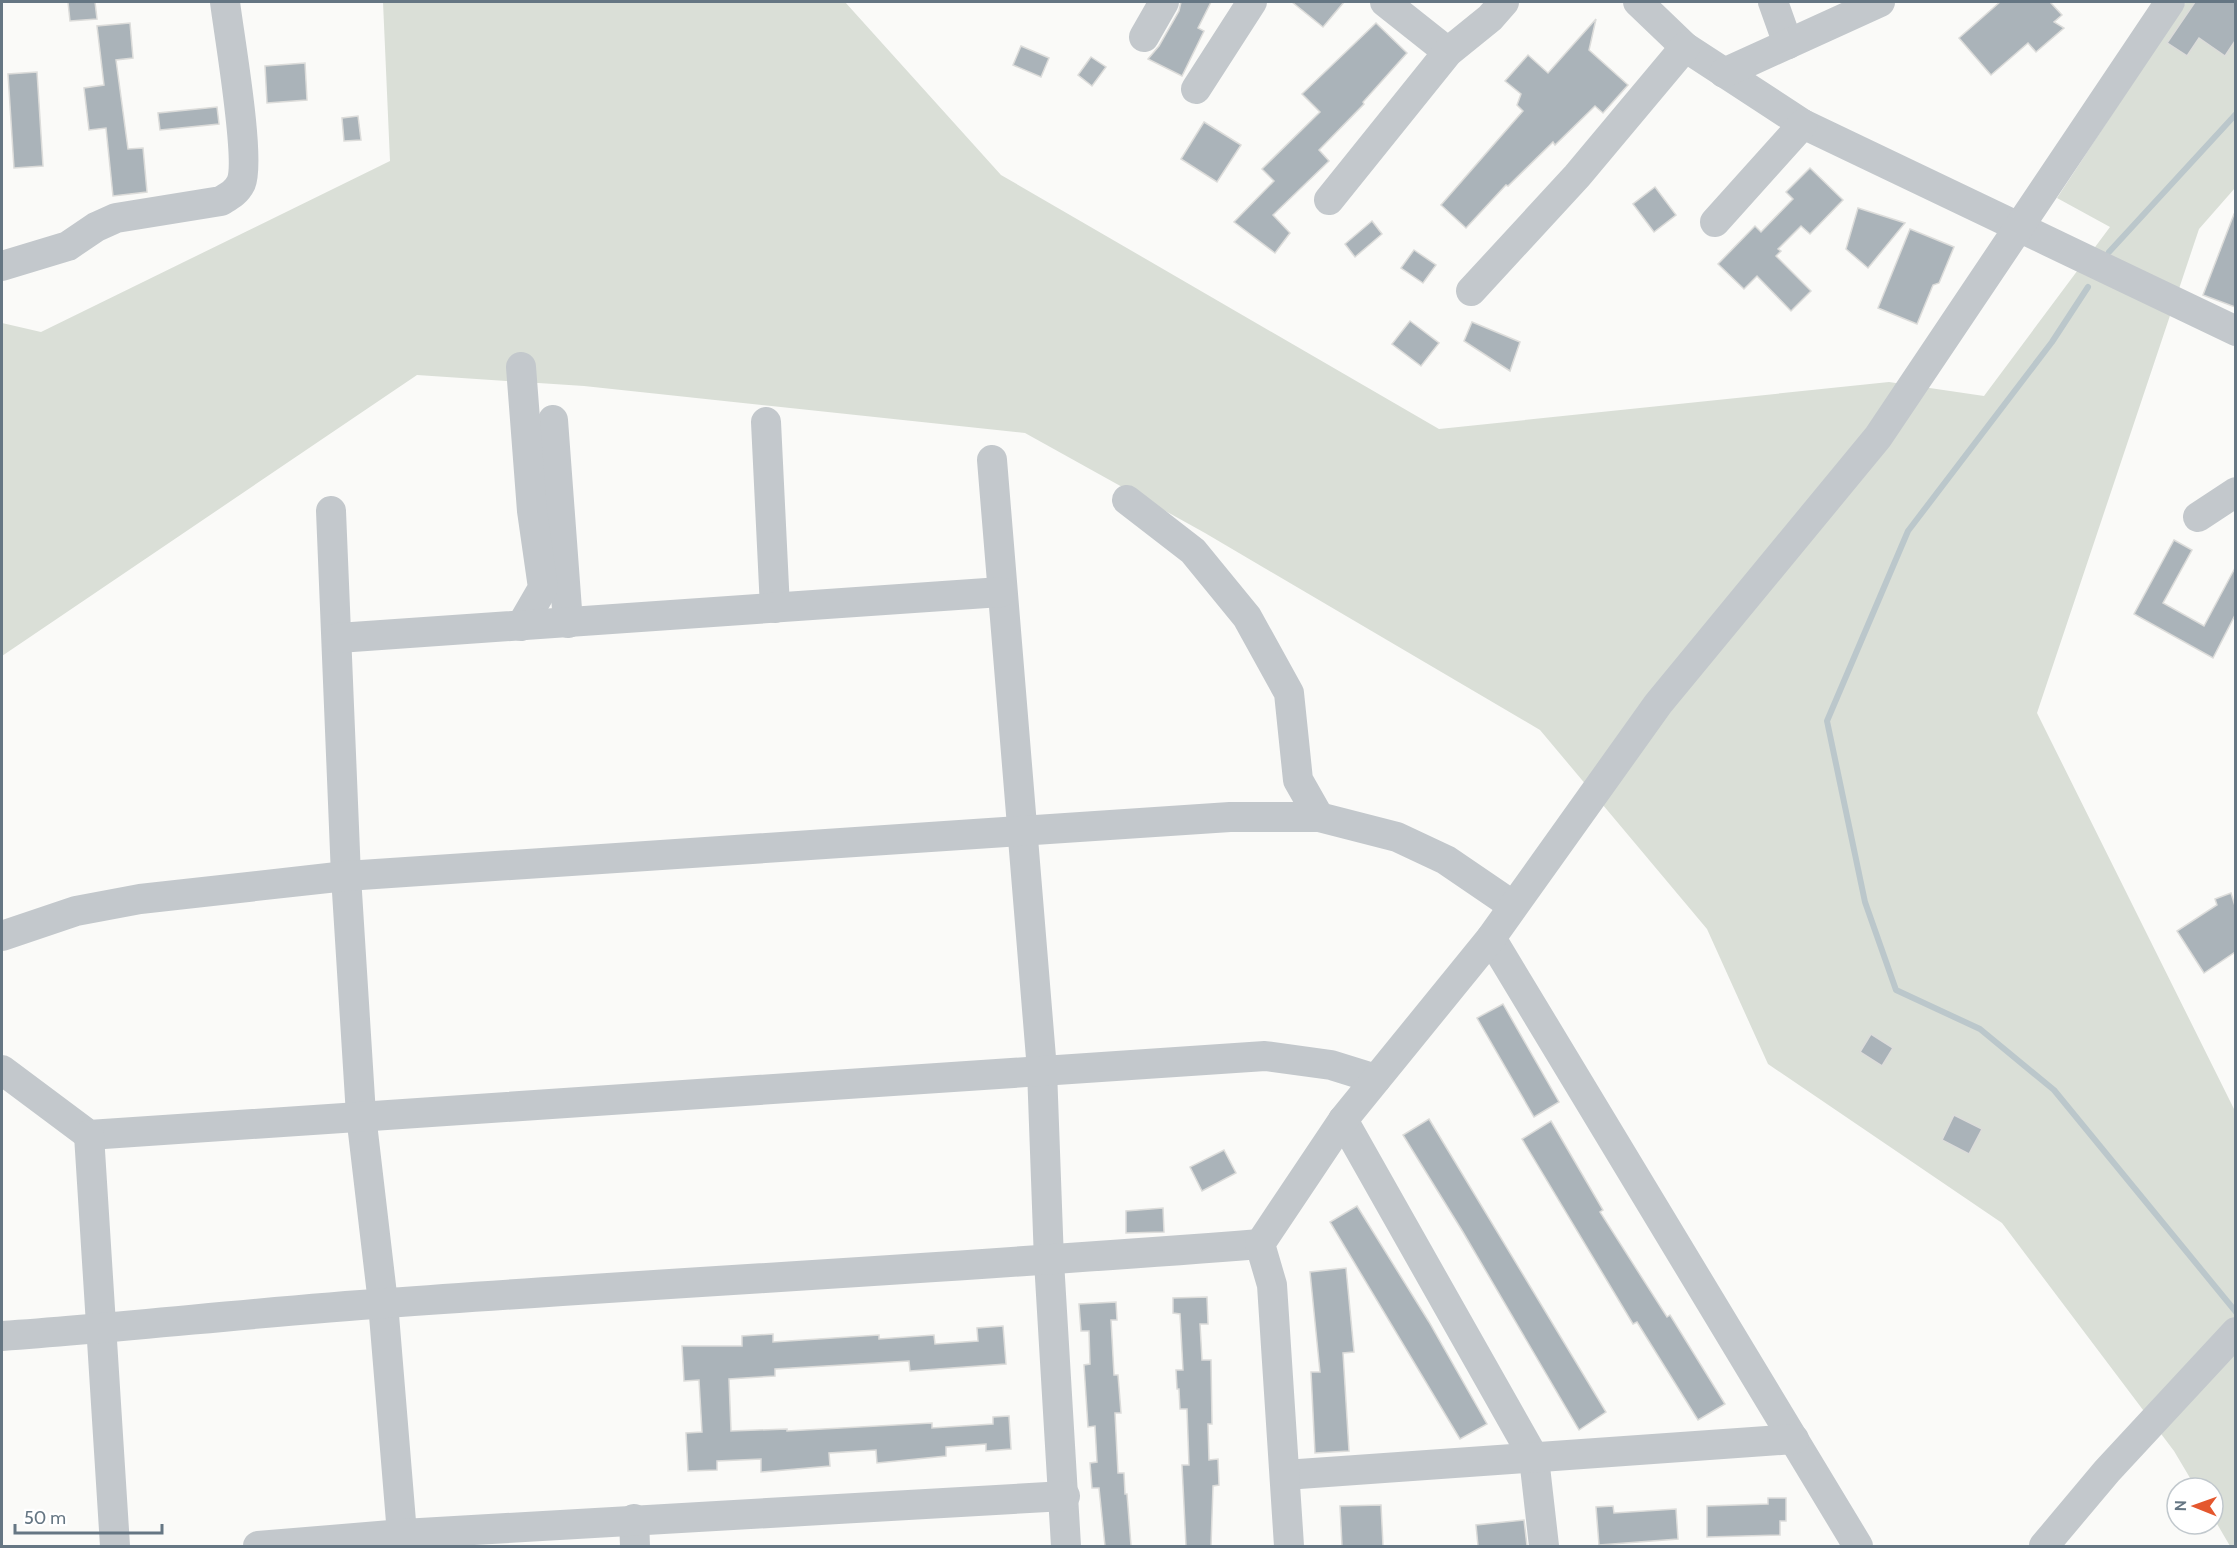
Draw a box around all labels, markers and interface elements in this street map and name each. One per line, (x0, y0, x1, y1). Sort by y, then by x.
north arrow (2165, 1476, 2225, 1536)
scale bar (15, 1497, 162, 1535)
text: N (2171, 1500, 2190, 1512)
text: 50 m (24, 1507, 66, 1529)

